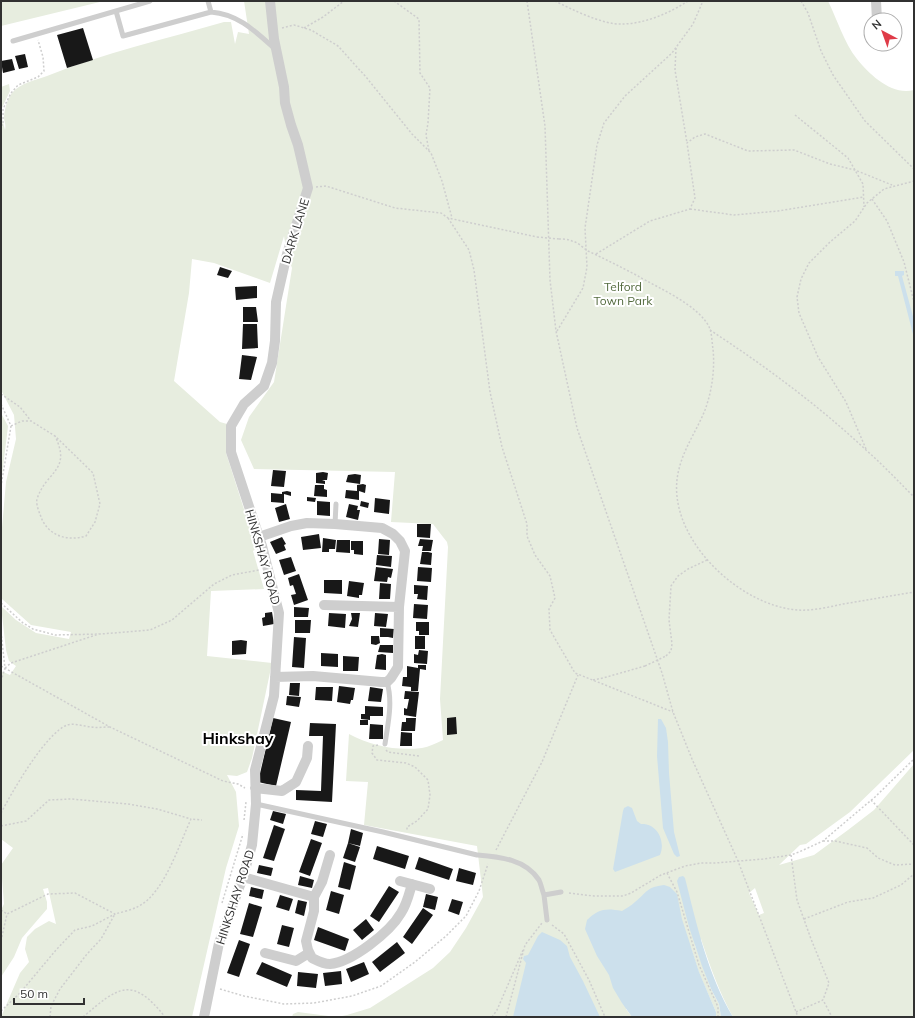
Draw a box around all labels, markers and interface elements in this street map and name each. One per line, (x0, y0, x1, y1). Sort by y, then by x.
north arrow (863, 12, 903, 52)
text: N (869, 16, 884, 32)
street label: DARK LANE (278, 196, 312, 266)
park label: Telford Town Park (594, 279, 653, 308)
street label: HINKSHAY ROAD (242, 507, 284, 607)
district label: Hinkshay (202, 728, 274, 748)
street label: HINKSHAY ROAD (213, 848, 257, 946)
scale bar (14, 980, 84, 1006)
text: 50 m (20, 986, 48, 1001)

